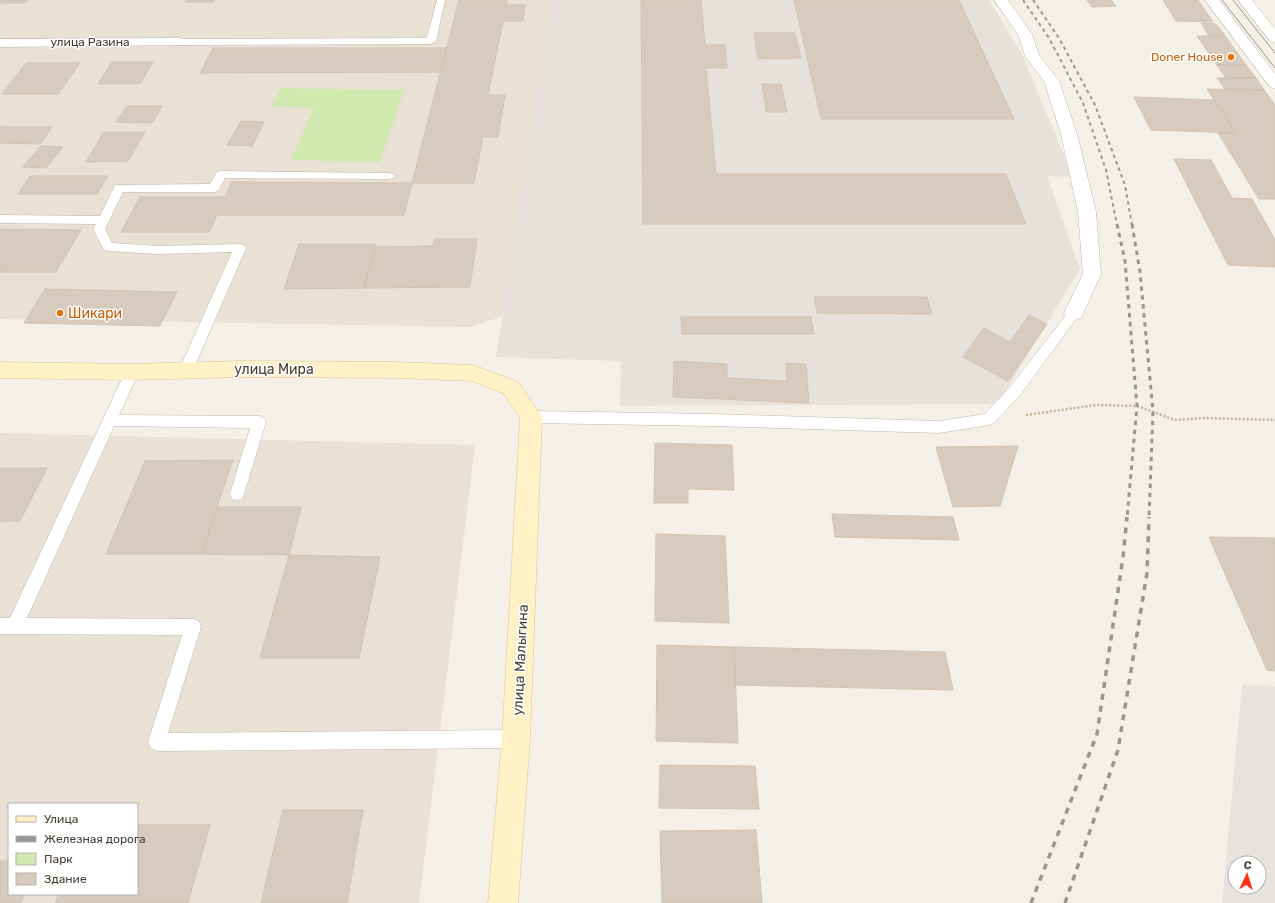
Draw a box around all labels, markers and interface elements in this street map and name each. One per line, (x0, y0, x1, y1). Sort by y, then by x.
street label: улица Разина (50, 35, 130, 49)
place label: Doner House (1151, 50, 1223, 64)
marker: Doner House (1226, 52, 1236, 62)
place label: Шикари (68, 305, 122, 322)
marker: Шикари (55, 308, 65, 318)
street label: улица Мира (234, 361, 314, 378)
street label: улица Малыгина (509, 604, 532, 716)
legend (8, 803, 138, 895)
text: Улица (44, 812, 78, 826)
text: Железная дорога (44, 832, 146, 846)
text: Парк (44, 852, 73, 866)
north arrow (1227, 855, 1267, 895)
text: С (1243, 859, 1252, 872)
text: Здание (44, 872, 87, 886)

